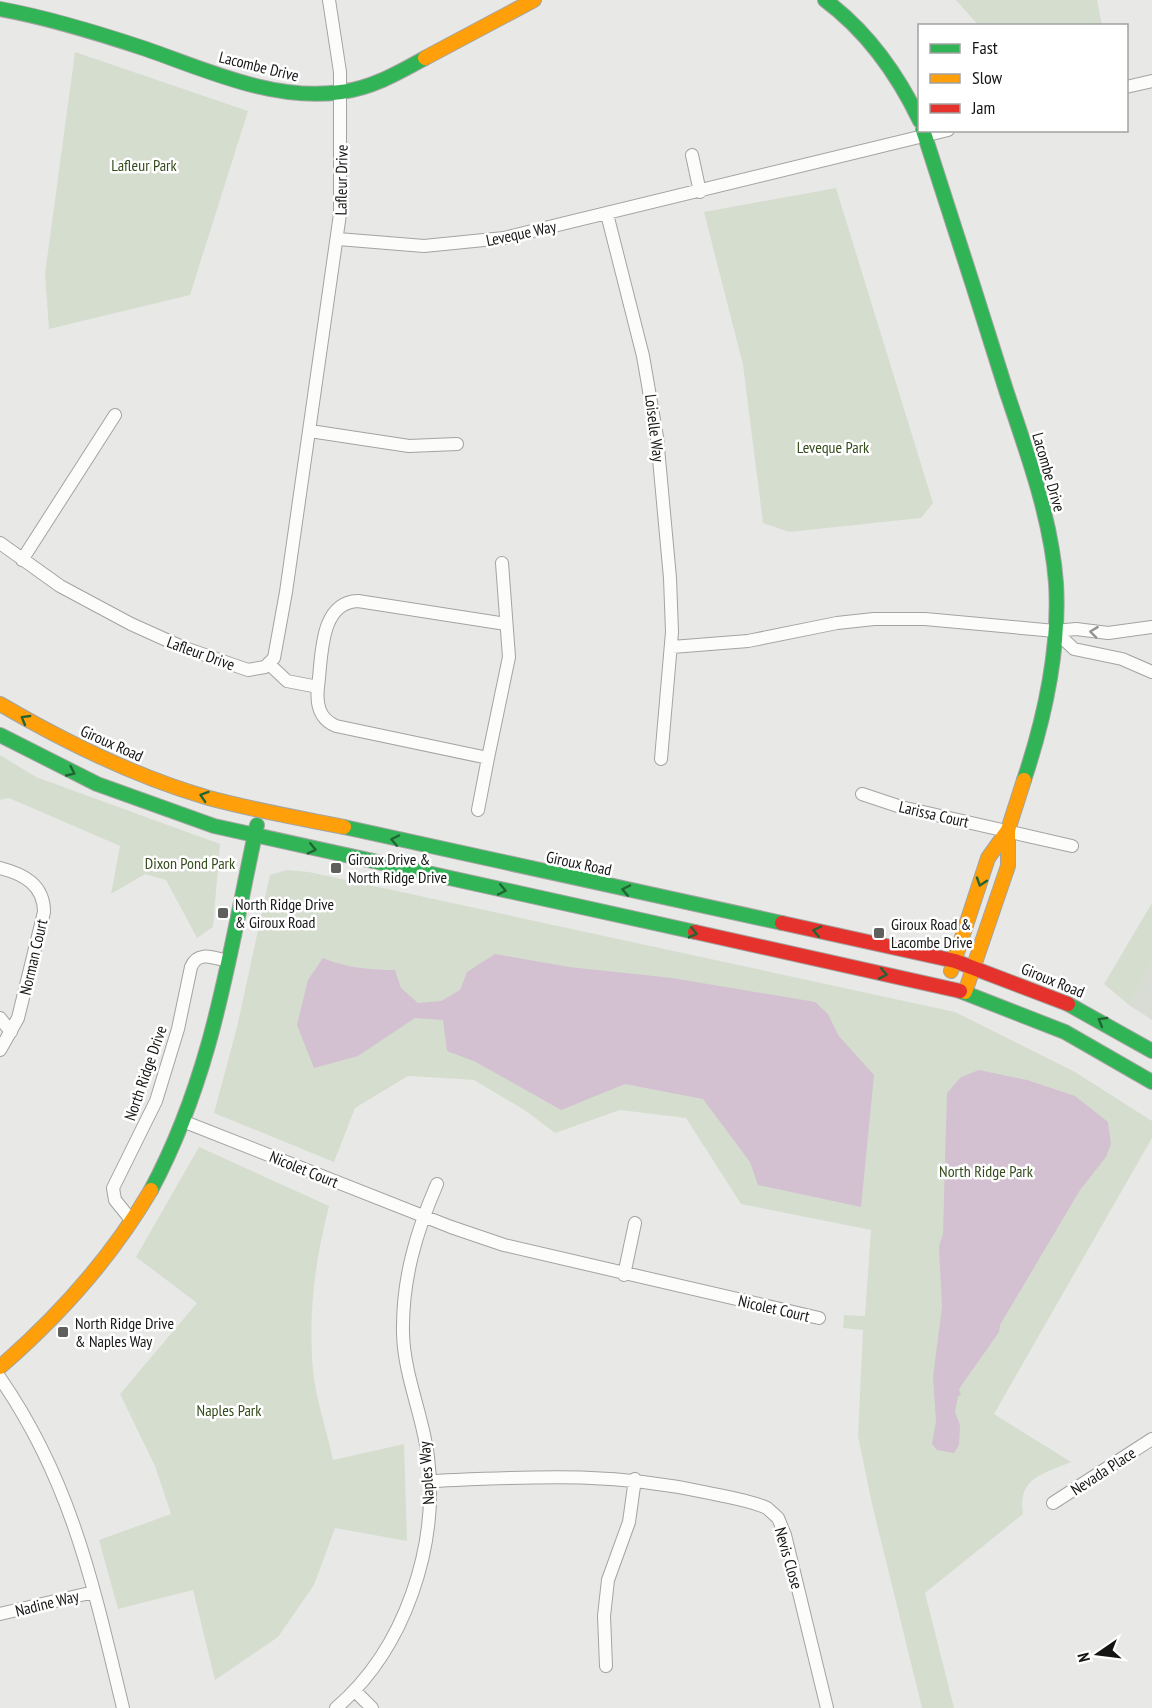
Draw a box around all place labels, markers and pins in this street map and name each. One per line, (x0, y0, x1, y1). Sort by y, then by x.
place label: Giroux Drive & North Ridge Drive (348, 849, 447, 887)
marker: Giroux Drive & North Ridge Drive (329, 861, 343, 875)
place label: North Ridge Drive & Giroux Road (235, 894, 334, 932)
marker: North Ridge Drive & Giroux Road (216, 906, 230, 920)
place label: Giroux Road & Lacombe Drive (891, 914, 973, 952)
marker: Giroux Road & Lacombe Drive (872, 926, 886, 940)
place label: North Ridge Drive & Naples Way (75, 1313, 174, 1351)
marker: North Ridge Drive & Naples Way (56, 1325, 70, 1339)

